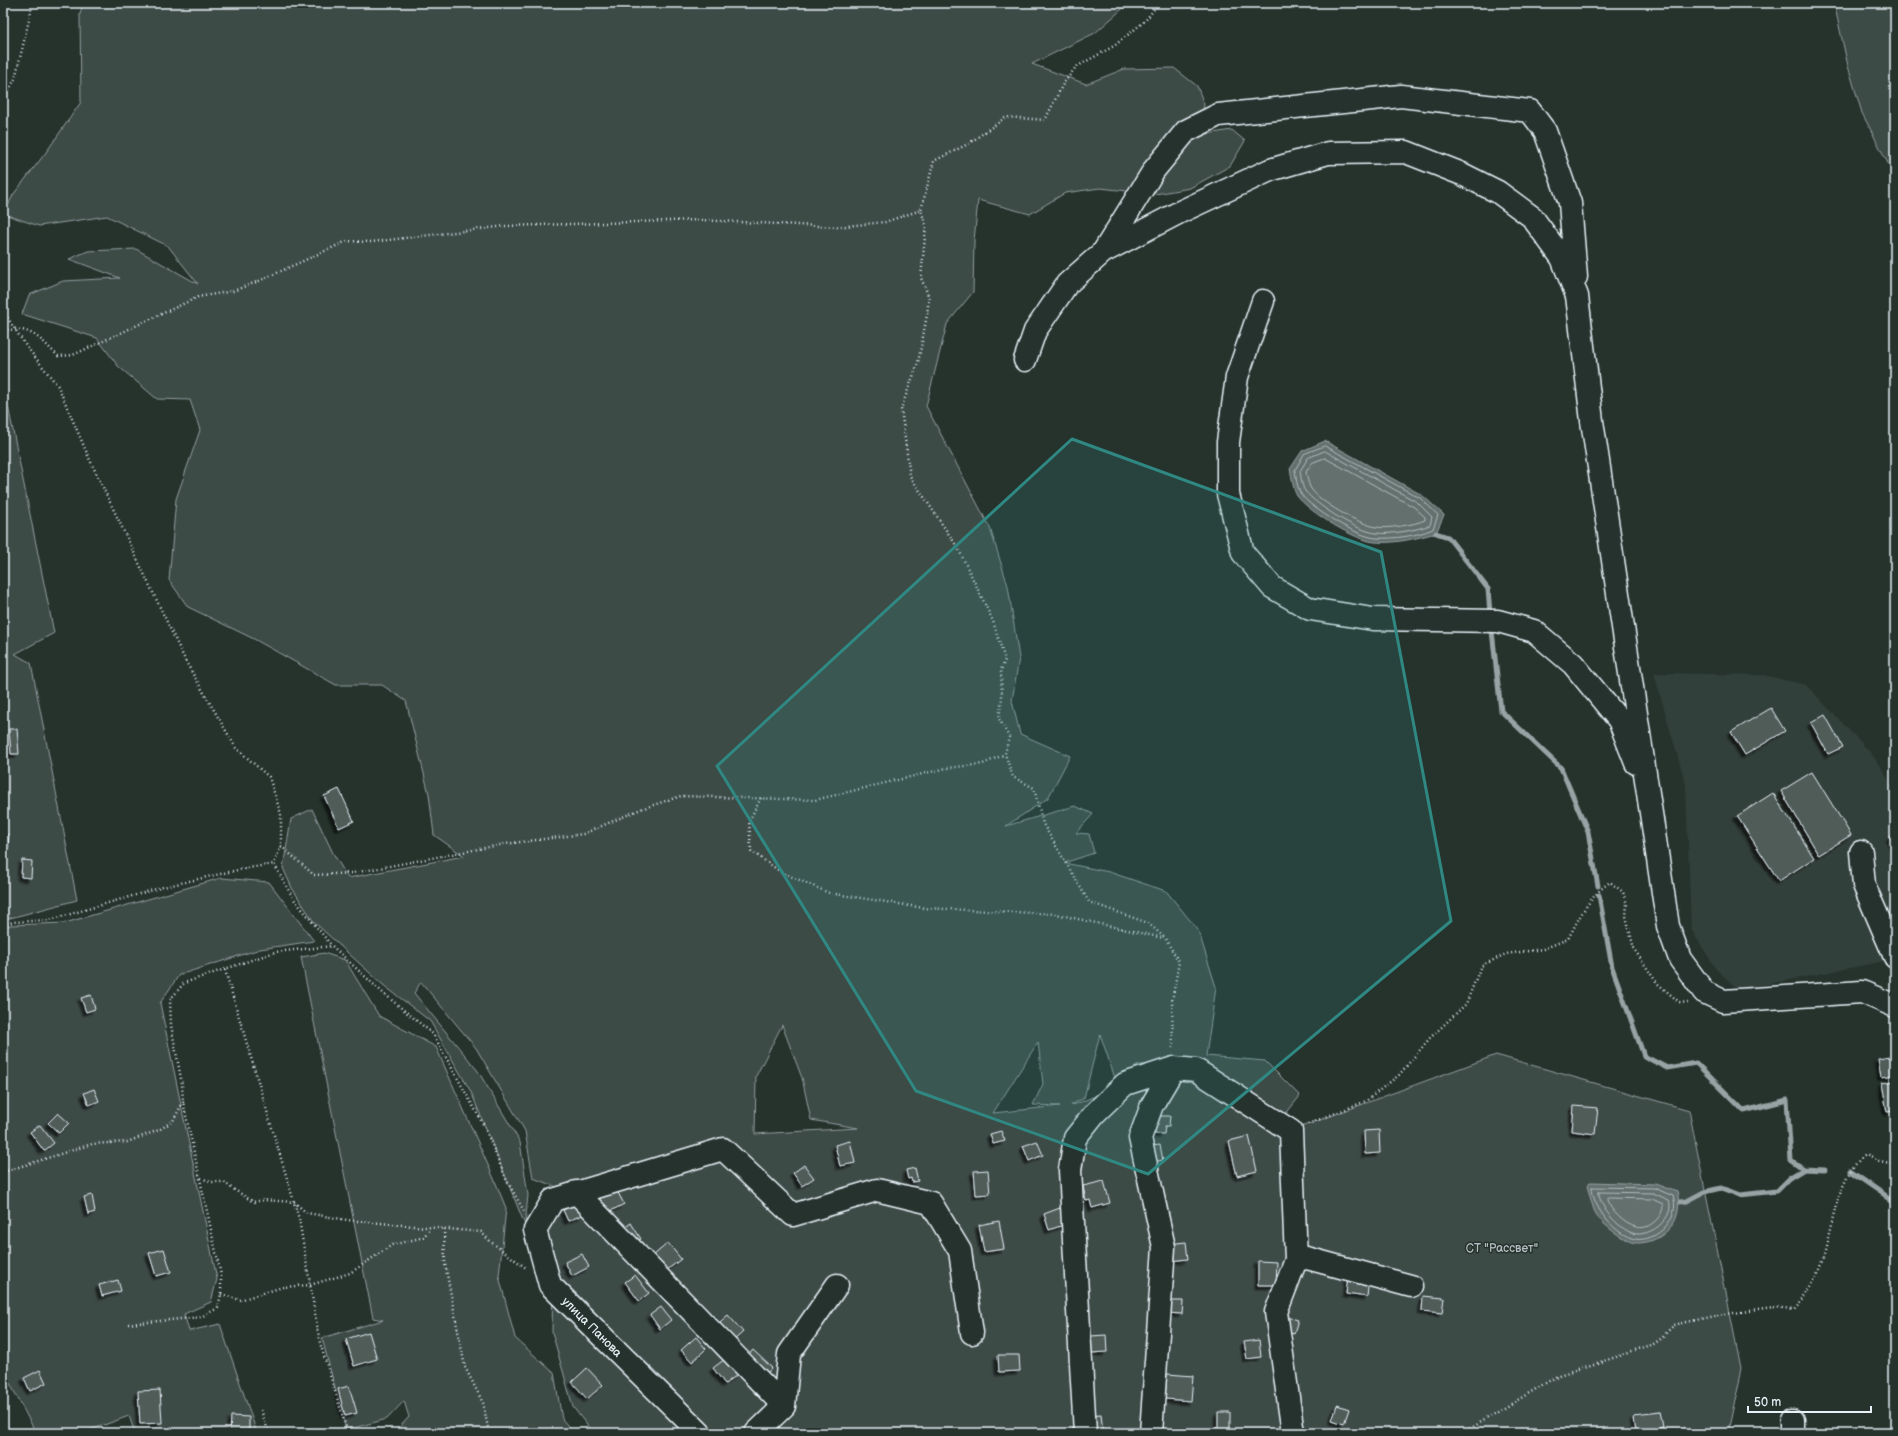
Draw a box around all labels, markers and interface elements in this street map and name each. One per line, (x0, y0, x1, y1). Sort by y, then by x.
park label: СТ "Рассвет" (1466, 1241, 1538, 1256)
street label: улица Панова (558, 1294, 625, 1361)
scale bar (1748, 1388, 1871, 1414)
text: 50 m (1754, 1395, 1781, 1410)

